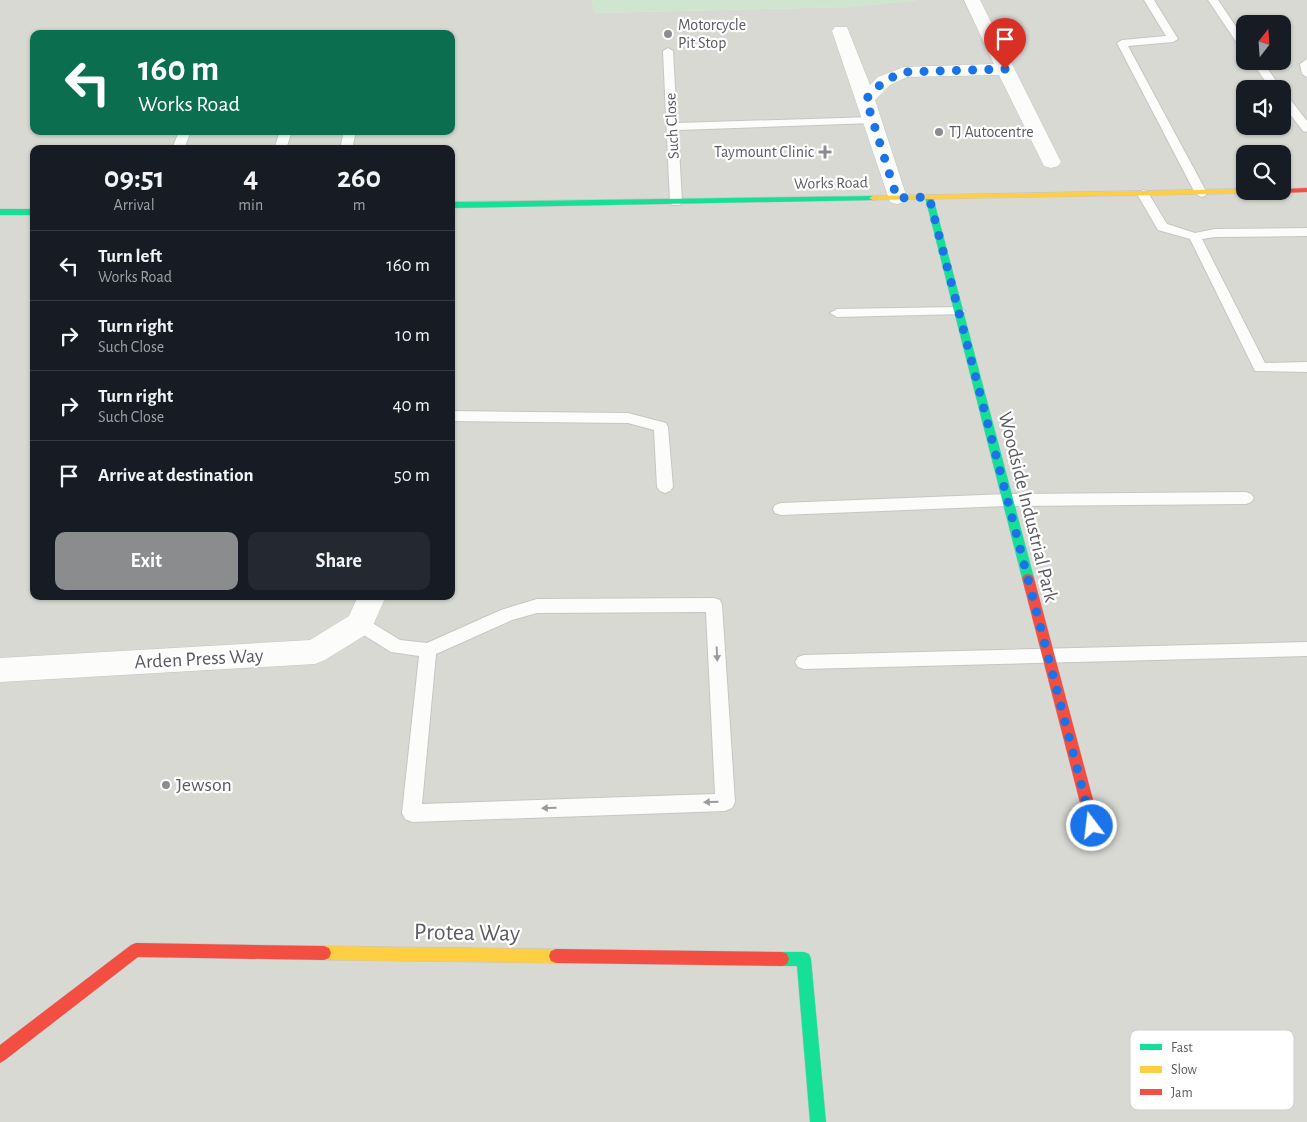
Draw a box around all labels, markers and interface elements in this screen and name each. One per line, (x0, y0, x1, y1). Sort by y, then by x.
north arrow (1236, 15, 1291, 70)
map controls (1236, 15, 1291, 200)
place label: Motorcycle Pit Stop (678, 17, 746, 51)
pin (984, 18, 1026, 69)
icon: arrive (991, 25, 1019, 53)
marker: Motorcycle Pit Stop (662, 28, 674, 40)
icon: left (55, 50, 120, 115)
text: 160 m (138, 52, 219, 87)
button: sound (1236, 80, 1291, 135)
text: Works Road (138, 93, 240, 115)
street label: Such Close (662, 93, 682, 159)
place label: TJ Autocentre (949, 124, 1034, 140)
marker: TJ Autocentre (933, 126, 945, 138)
place label: Taymount Clinic (714, 144, 814, 161)
marker: Taymount Clinic (818, 145, 832, 159)
button: search (1236, 145, 1291, 200)
text: 09:51 (104, 163, 165, 193)
text: 4 (243, 163, 258, 193)
text: 260 (337, 163, 381, 193)
street label: Works Road (794, 174, 868, 192)
text: Arrival (114, 197, 155, 213)
text: min (238, 197, 263, 213)
text: m (353, 197, 366, 213)
text: Turn left (98, 247, 162, 266)
icon: left (55, 252, 83, 280)
text: 160 m (386, 256, 430, 275)
text: Works Road (98, 269, 172, 285)
text: Turn right (98, 317, 173, 336)
icon: right (55, 322, 83, 350)
text: 10 m (395, 326, 430, 345)
text: Such Close (98, 339, 164, 355)
text: Turn right (98, 387, 173, 406)
icon: right (55, 392, 83, 420)
text: 40 m (392, 396, 430, 415)
text: Such Close (98, 409, 164, 425)
street label: Woodside Industrial Park (995, 410, 1061, 604)
icon: arrive (55, 462, 83, 490)
text: Arrive at destination (98, 466, 254, 485)
text: 50 m (394, 466, 430, 485)
button: Exit (55, 532, 238, 590)
button: Share (248, 532, 430, 590)
street label: Arden Press Way (134, 646, 264, 672)
one-way arrow (713, 646, 721, 662)
place label: Jewson (176, 775, 232, 795)
marker: Jewson (160, 779, 172, 791)
one-way arrow (703, 799, 719, 807)
position arrow (1065, 799, 1117, 851)
one-way arrow (541, 804, 557, 812)
street label: Protea Way (414, 920, 520, 946)
legend (1130, 1030, 1294, 1110)
text: Fast (1171, 1041, 1193, 1055)
text: Slow (1171, 1063, 1198, 1077)
text: Jam (1171, 1086, 1193, 1100)

